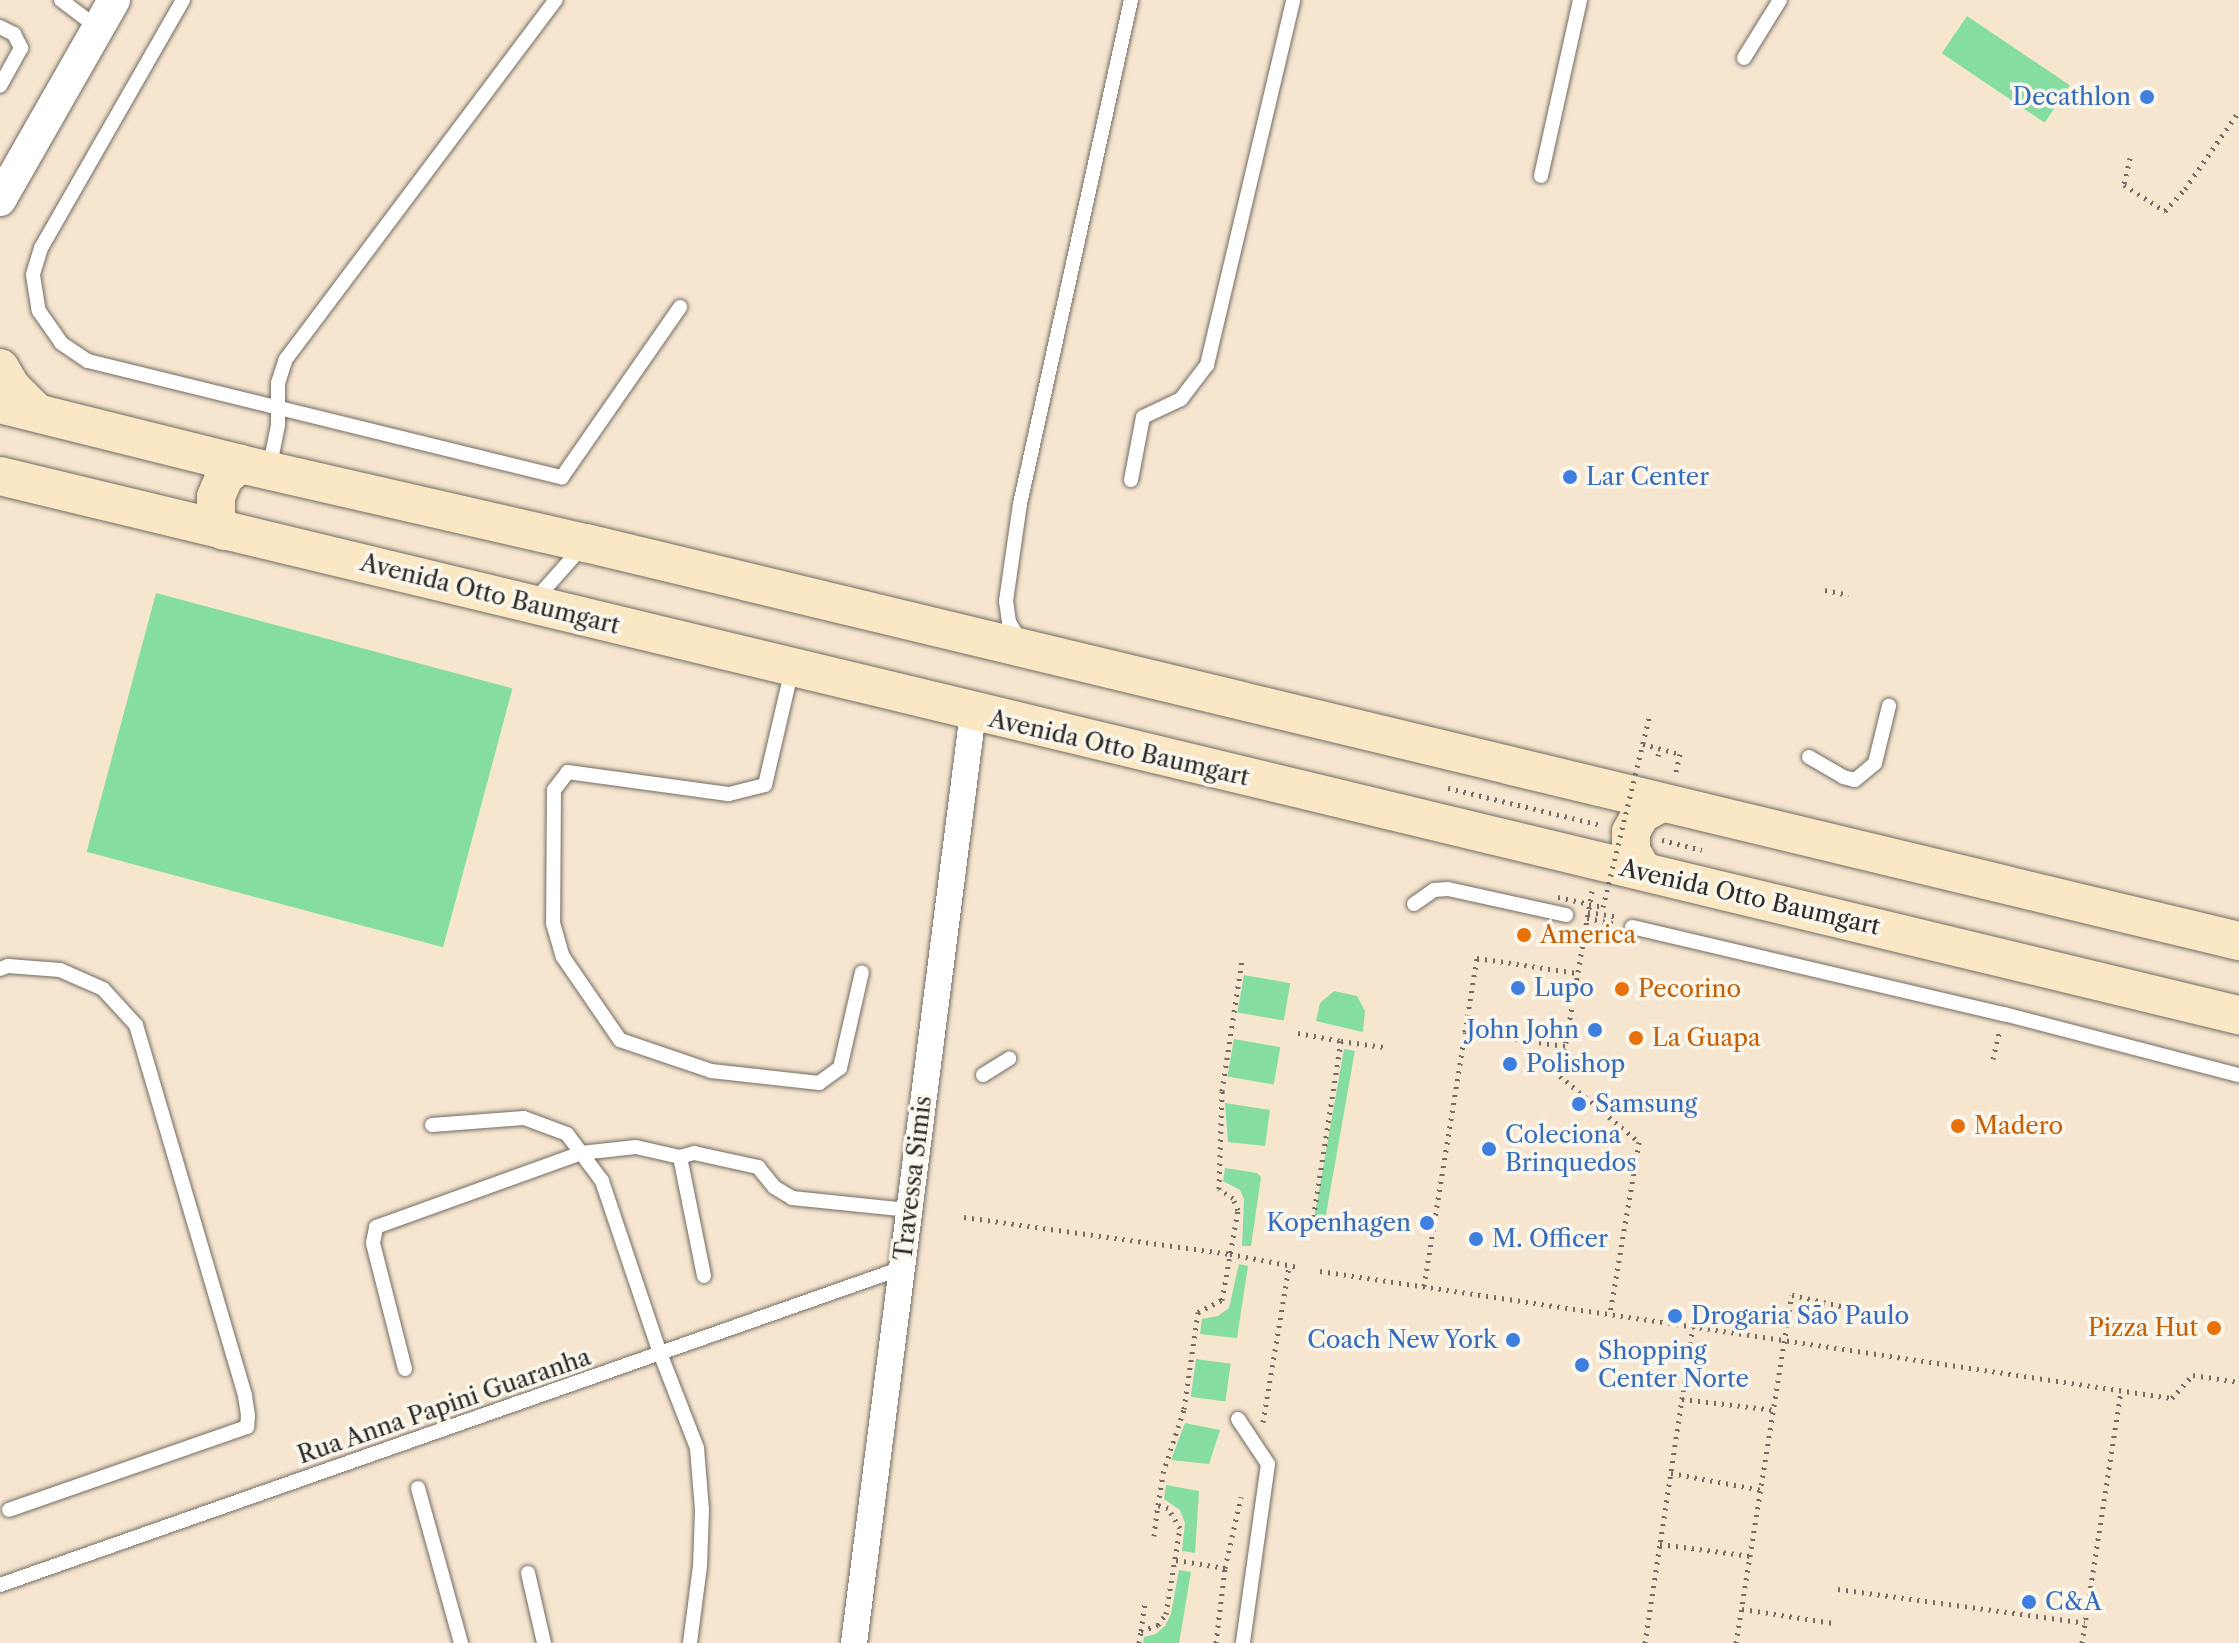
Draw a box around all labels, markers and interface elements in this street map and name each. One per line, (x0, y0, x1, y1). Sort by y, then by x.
place label: Decathlon (2012, 83, 2131, 111)
marker: Decathlon (2138, 88, 2156, 106)
place label: Lar Center (1586, 463, 1710, 491)
marker: Lar Center (1561, 468, 1579, 486)
street label: Avenida Otto Baumgart (357, 548, 623, 640)
street label: Avenida Otto Baumgart (986, 704, 1252, 792)
street label: Avenida Otto Baumgart (1617, 853, 1883, 941)
place label: America (1540, 921, 1636, 949)
marker: America (1515, 926, 1533, 944)
place label: Lupo (1534, 974, 1594, 1002)
place label: Pecorino (1638, 975, 1741, 1003)
marker: Lupo (1509, 979, 1527, 997)
marker: Pecorino (1613, 980, 1631, 998)
place label: John John (1467, 1016, 1579, 1044)
marker: John John (1586, 1021, 1604, 1039)
place label: La Guapa (1652, 1024, 1761, 1052)
marker: La Guapa (1627, 1029, 1645, 1047)
place label: Polishop (1526, 1050, 1625, 1078)
marker: Polishop (1501, 1055, 1519, 1073)
place label: Samsung (1595, 1090, 1697, 1118)
street label: Travessa Simis (889, 1094, 937, 1262)
marker: Samsung (1570, 1095, 1588, 1113)
place label: Madero (1974, 1112, 2063, 1140)
marker: Madero (1949, 1117, 1967, 1135)
place label: Coleciona Brinquedos (1505, 1121, 1637, 1177)
marker: Coleciona Brinquedos (1480, 1140, 1498, 1158)
place label: Kopenhagen (1266, 1209, 1411, 1237)
marker: Kopenhagen (1418, 1214, 1436, 1232)
place label: M. Officer (1492, 1225, 1608, 1253)
marker: M. Officer (1467, 1230, 1485, 1248)
place label: Drogaria São Paulo (1691, 1302, 1909, 1330)
marker: Drogaria São Paulo (1666, 1307, 1684, 1325)
place label: Pizza Hut (2088, 1314, 2198, 1342)
marker: Pizza Hut (2205, 1319, 2223, 1337)
place label: Coach New York (1306, 1326, 1497, 1354)
marker: Coach New York (1504, 1331, 1522, 1349)
place label: Shopping Center Norte (1598, 1337, 1749, 1393)
street label: Rua Anna Papini Guaranha (293, 1342, 595, 1470)
marker: Shopping Center Norte (1573, 1356, 1591, 1374)
place label: C&A (2045, 1588, 2102, 1616)
marker: C&A (2020, 1593, 2038, 1611)

